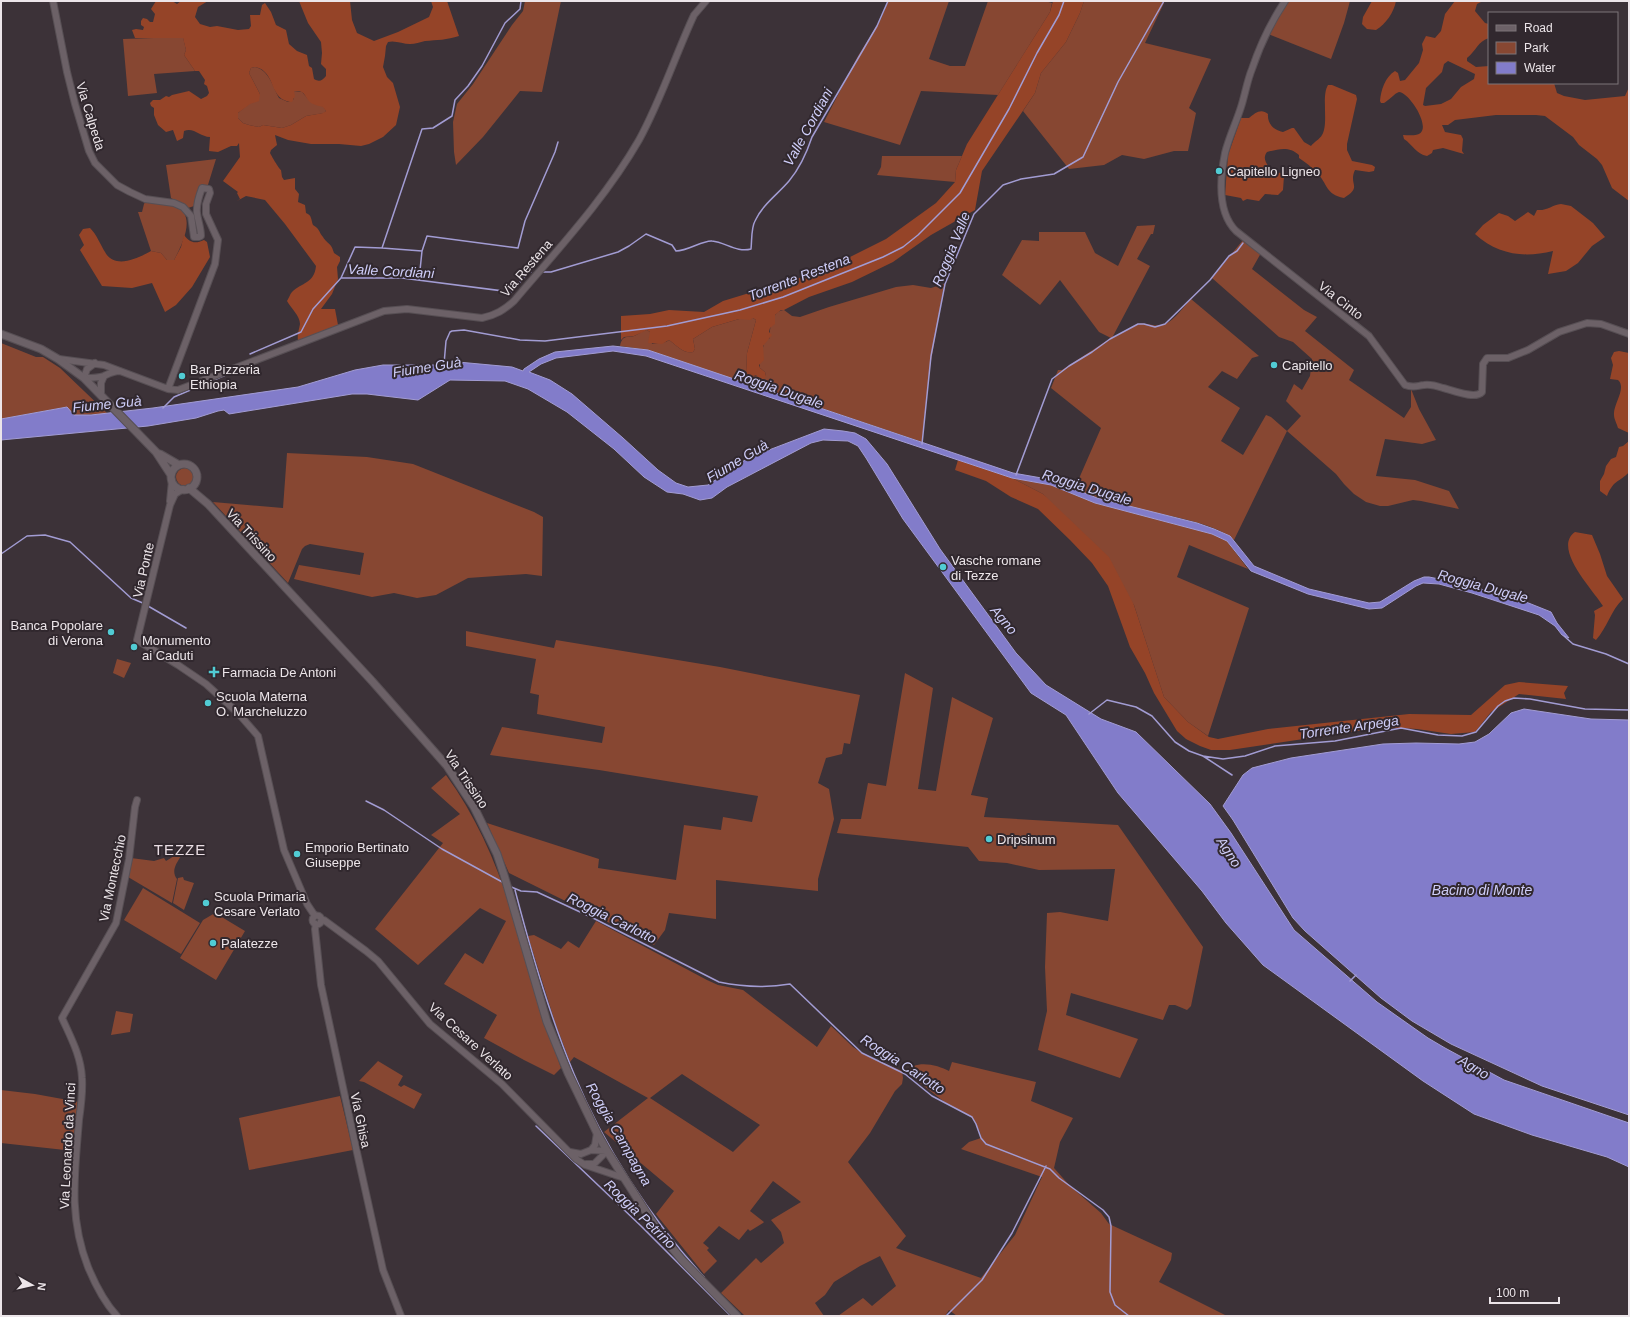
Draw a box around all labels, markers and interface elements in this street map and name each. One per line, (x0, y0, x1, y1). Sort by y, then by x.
legend (1488, 12, 1618, 84)
text: Road (1524, 21, 1553, 35)
text: Park (1524, 41, 1550, 55)
text: Water (1524, 61, 1556, 75)
street label: Via Calpeda (73, 80, 108, 153)
water label: Valle Cordiani (780, 84, 836, 169)
place label: Capitello Ligneo (1227, 164, 1320, 179)
marker: Capitello Ligneo (1214, 166, 1224, 176)
water label: Roggia Valle (929, 209, 973, 289)
street label: Via Restena (498, 236, 556, 300)
water label: Torrente Restena (746, 250, 852, 304)
water label: Valle Cordiani (347, 261, 436, 281)
street label: Via Cinto (1315, 278, 1366, 322)
water label: Fiume Guà (392, 354, 463, 380)
place label: Capitello (1282, 358, 1333, 373)
marker: Capitello (1269, 360, 1279, 370)
place label: Bar Pizzeria Ethiopia (190, 362, 261, 392)
water label: Roggia Dugale (733, 366, 826, 412)
marker: Bar Pizzeria Ethiopia (177, 371, 187, 381)
water label: Fiume Guà (72, 392, 142, 416)
water label: Fiume Guà (703, 436, 771, 486)
water label: Roggia Dugale (1040, 466, 1134, 508)
street label: Via Trissino (223, 506, 280, 565)
street label: Via Ponte (130, 541, 157, 599)
place label: Vasche romane di Tezze (951, 553, 1041, 583)
marker: Vasche romane di Tezze (938, 562, 948, 572)
water label: Roggia Dugale (1436, 566, 1530, 606)
water label: Agno (987, 602, 1021, 638)
place label: Banca Popolare di Verona (10, 618, 104, 648)
marker: Banca Popolare di Verona (106, 627, 116, 637)
place label: Monumento ai Caduti (142, 633, 211, 663)
marker: Monumento ai Caduti (129, 642, 139, 652)
place label: Farmacia De Antoni (222, 665, 336, 680)
marker: Farmacia De Antoni (209, 667, 219, 677)
place label: Scuola Materna O. Marcheluzzo (216, 689, 308, 719)
marker: Scuola Materna O. Marcheluzzo (203, 698, 213, 708)
water label: Torrente Arpega (1298, 712, 1400, 742)
street label: Via Trissino (442, 747, 492, 811)
place label: Dripsinum (997, 832, 1056, 847)
street label: Via Montecchio (96, 833, 129, 923)
water label: Agno (1213, 833, 1245, 870)
marker: Dripsinum (984, 834, 994, 844)
place label: Emporio Bertinato Giuseppe (305, 840, 409, 870)
district label: TEZZE (154, 841, 206, 858)
marker: Emporio Bertinato Giuseppe (292, 849, 302, 859)
water label: Bacino di Monte (1432, 882, 1532, 898)
place label: Scuola Primaria Cesare Verlato (214, 889, 307, 919)
water label: Roggia Carlotto (565, 889, 659, 947)
marker: Scuola Primaria Cesare Verlato (201, 898, 211, 908)
place label: Palatezze (221, 936, 278, 951)
marker: Palatezze (208, 938, 218, 948)
street label: Via Cesare Verlato (425, 1000, 516, 1083)
water label: Roggia Carlotto (858, 1031, 948, 1097)
water label: Agno (1455, 1051, 1492, 1082)
water label: Roggia Campagna (583, 1079, 655, 1189)
street label: Via Leonardo da Vinci (57, 1082, 78, 1210)
street label: Via Ghisa (347, 1091, 374, 1150)
water label: Roggia Petrino (601, 1176, 679, 1252)
north arrow (12, 1265, 52, 1305)
scale bar (1490, 1279, 1559, 1305)
text: N (35, 1282, 48, 1291)
text: 100 m (1496, 1286, 1529, 1300)

